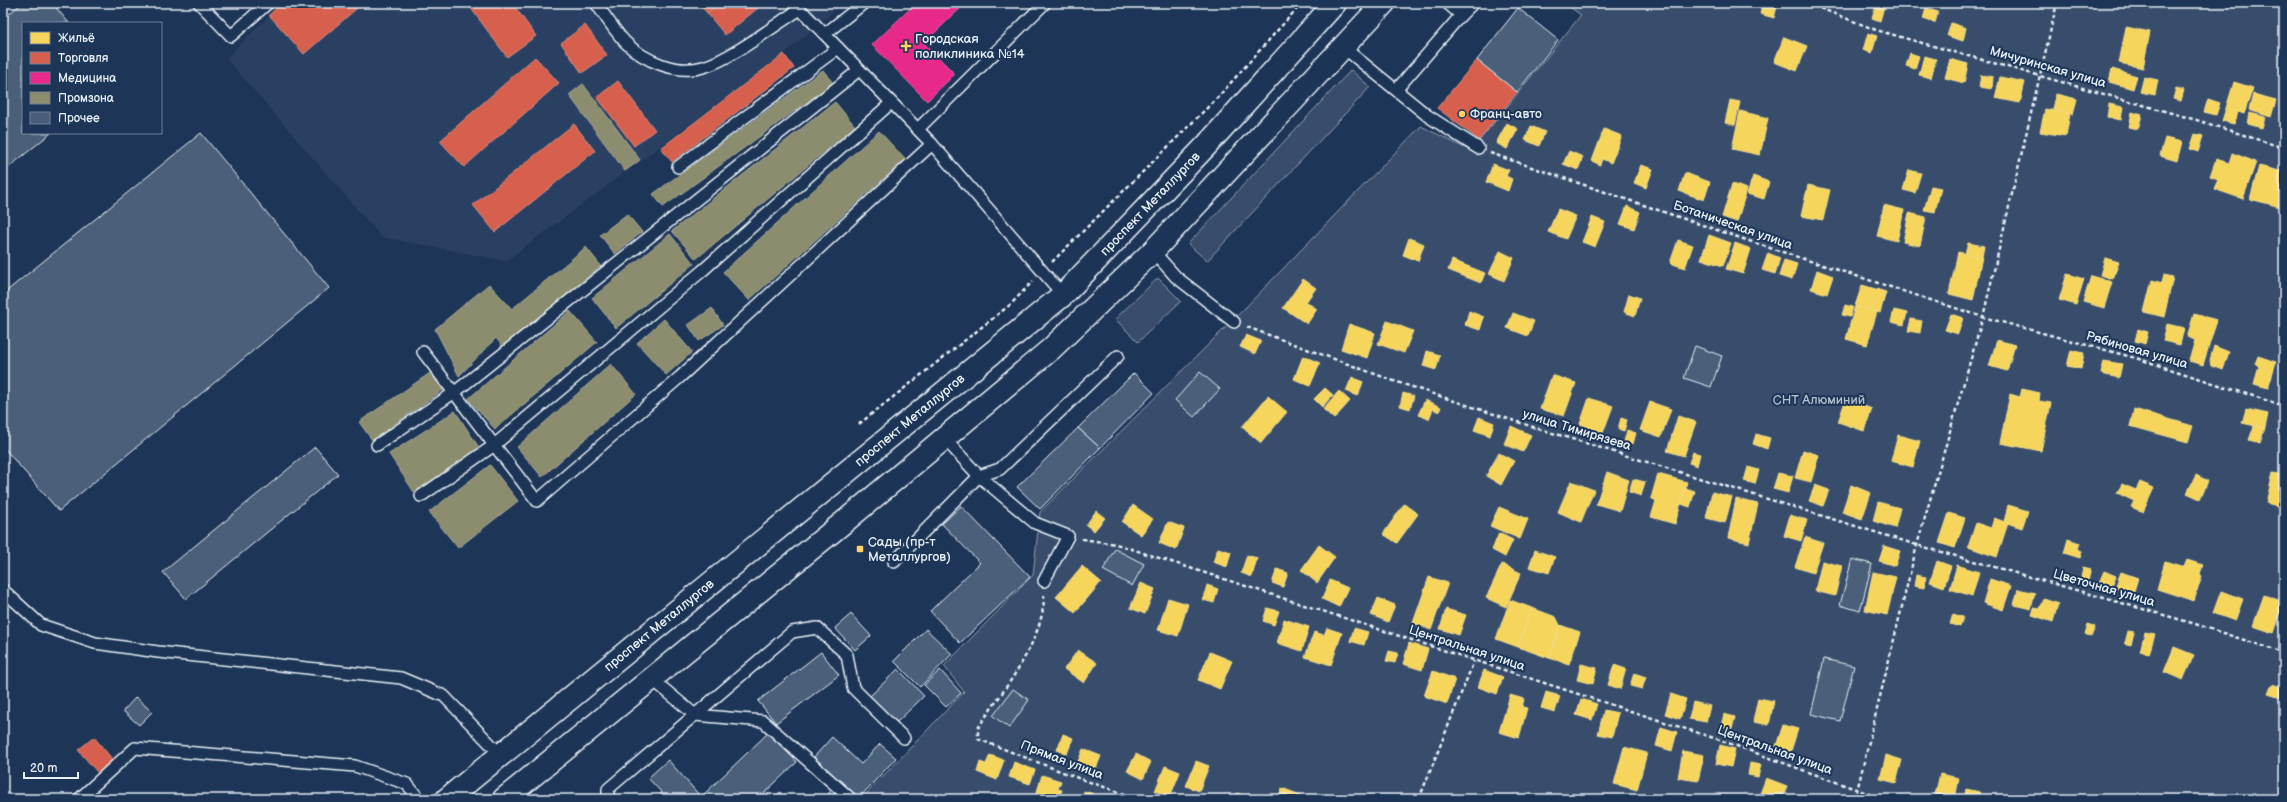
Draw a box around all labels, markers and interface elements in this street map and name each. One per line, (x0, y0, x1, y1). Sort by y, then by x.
legend (22, 22, 162, 134)
text: Жильё (58, 31, 95, 46)
place label: Городская поликлиника №14 (915, 31, 1025, 62)
marker: Городская поликлиника №14 (900, 40, 912, 52)
street label: Мичуринская улица (1988, 43, 2108, 91)
text: Торговля (58, 51, 109, 66)
text: Медицина (58, 71, 116, 86)
text: Промзона (58, 91, 114, 106)
place label: Франц-авто (1470, 106, 1542, 122)
marker: Франц-авто (1457, 109, 1467, 119)
text: Прочее (58, 111, 100, 126)
street label: проспект Металлургов (1097, 149, 1204, 259)
street label: Ботаническая улица (1671, 197, 1795, 253)
street label: Рябиновая улица (2084, 328, 2190, 372)
street label: проспект Металлургов (852, 370, 968, 470)
park label: СНТ Алюминий (1773, 392, 1865, 408)
street label: улица Тимирязева (1521, 406, 1633, 454)
place label: Сады (пр-т Металлургов) (868, 534, 951, 565)
marker: Сады (пр-т Металлургов) (855, 544, 865, 554)
street label: Цветочная улица (2051, 566, 2157, 610)
street label: проспект Металлургов (601, 576, 717, 675)
street label: Центральная улица (1407, 622, 1527, 674)
street label: Центральная улица (1715, 722, 1835, 778)
street label: Прямая улица (1018, 737, 1106, 783)
scale bar (24, 754, 78, 780)
text: 20 m (30, 761, 57, 776)

